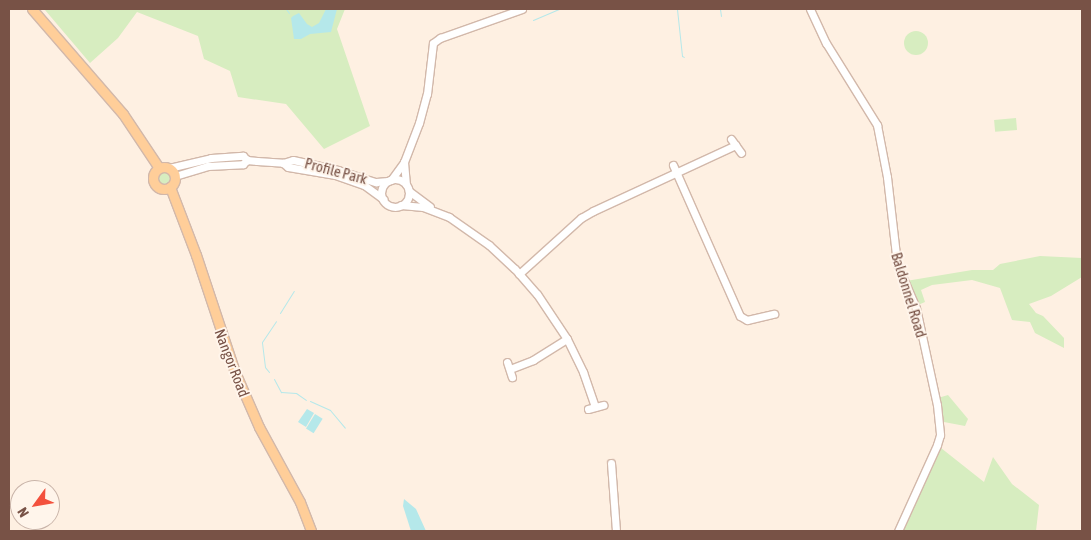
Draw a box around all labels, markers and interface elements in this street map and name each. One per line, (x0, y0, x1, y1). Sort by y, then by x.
street label: Profile Park (303, 154, 369, 188)
street label: Baldonnel Road (888, 250, 930, 340)
street label: Nangor Road (211, 326, 253, 400)
north arrow (10, 480, 60, 530)
text: N (14, 505, 32, 520)

